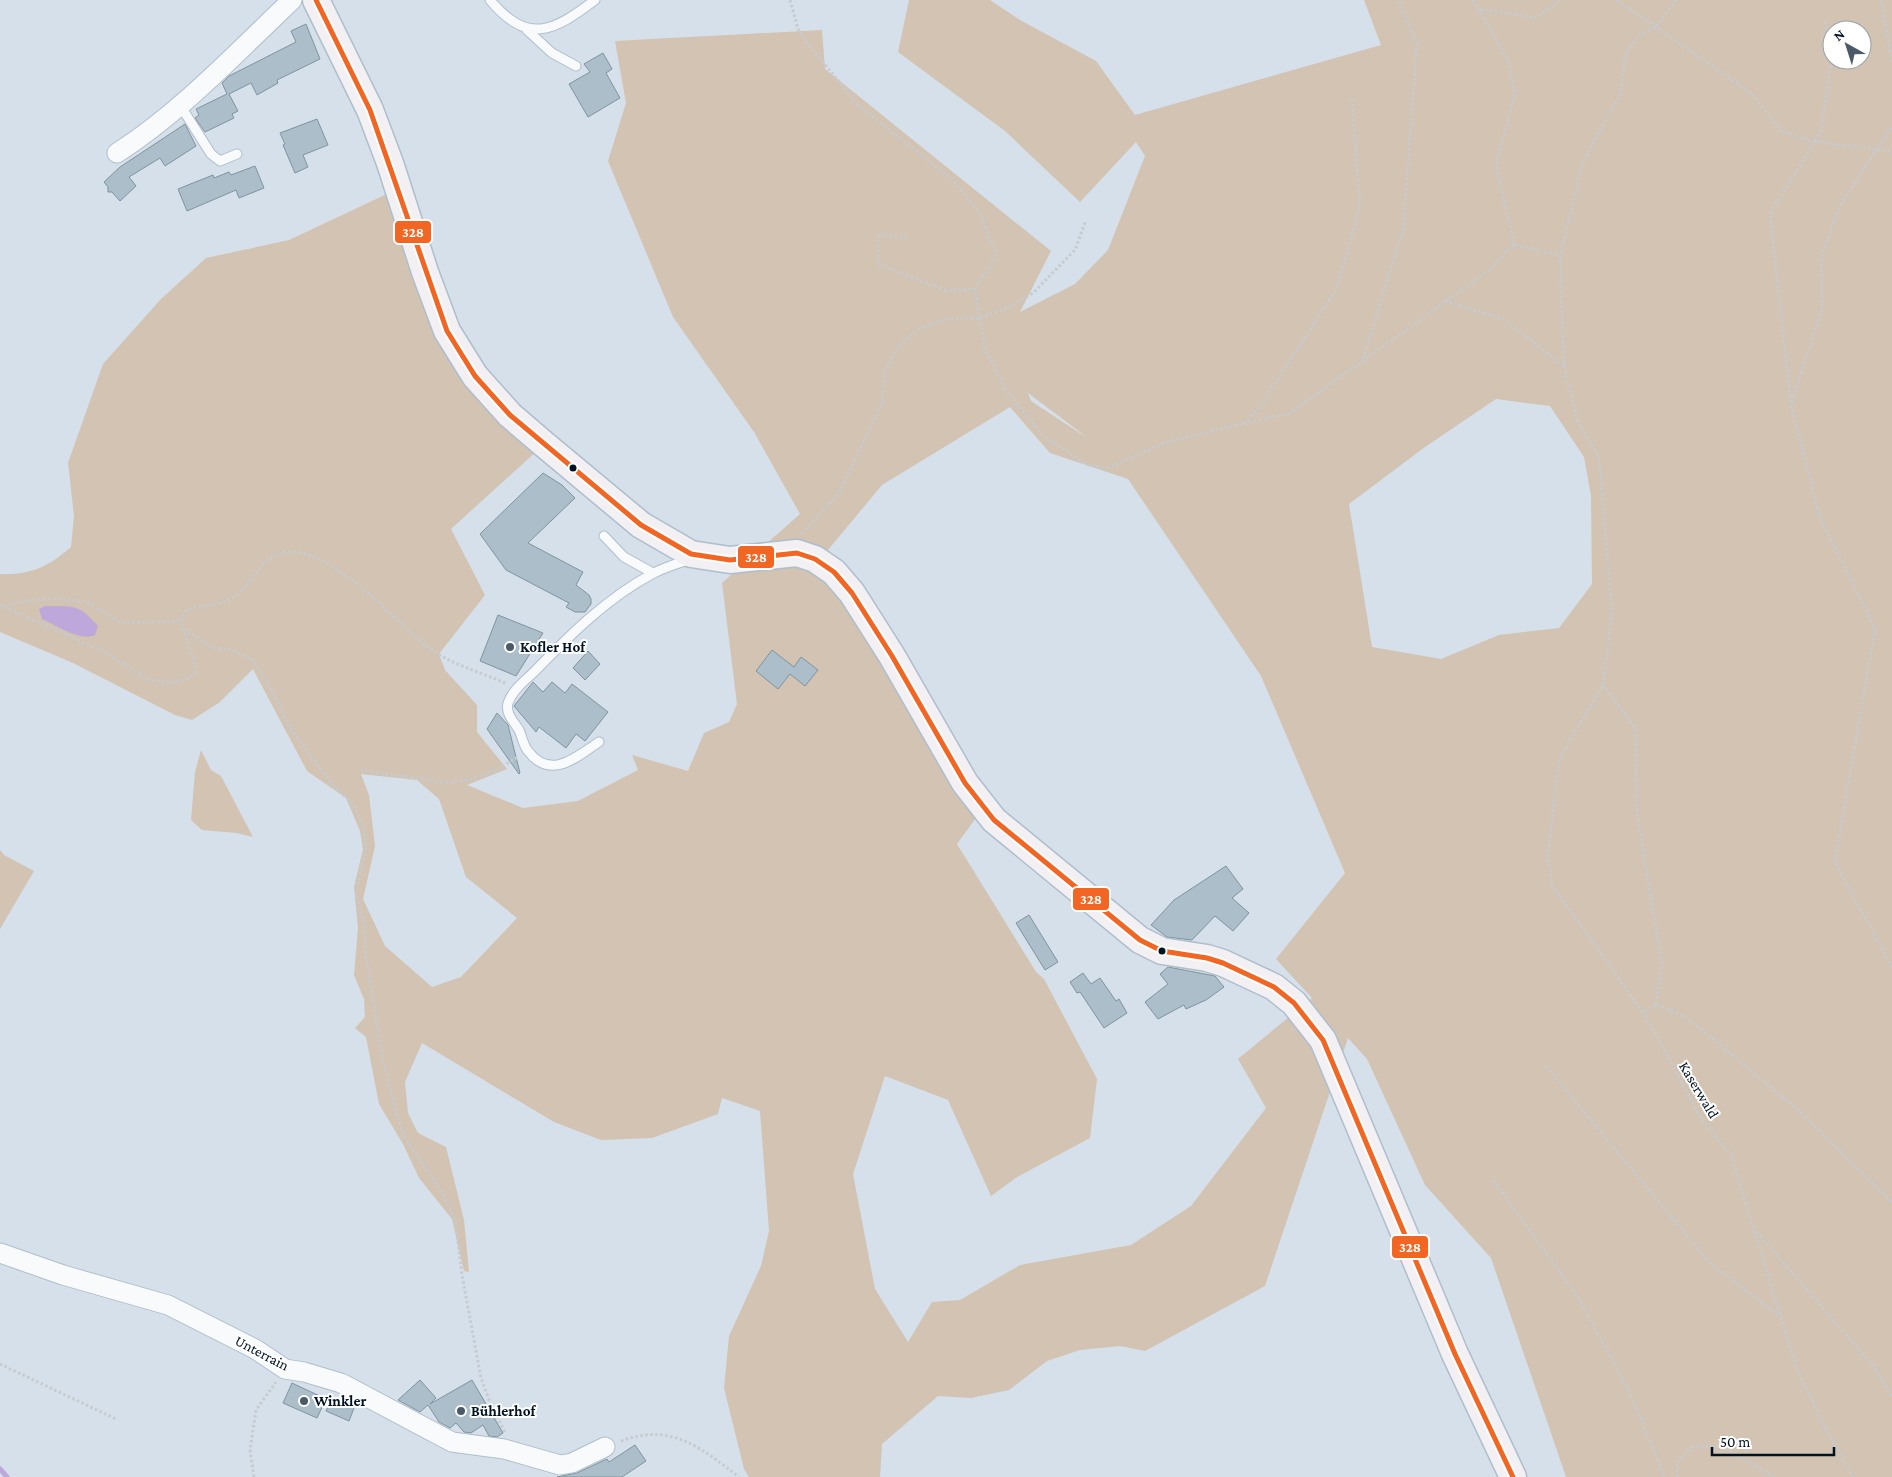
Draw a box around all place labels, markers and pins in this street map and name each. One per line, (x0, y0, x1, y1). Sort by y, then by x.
unlabelled marker (568, 463, 578, 473)
place label: Kofler Hof (520, 639, 586, 655)
marker: Kofler Hof (504, 641, 516, 653)
unlabelled marker (1157, 946, 1167, 956)
place label: Winkler (313, 1393, 366, 1409)
marker: Winkler (298, 1395, 310, 1407)
place label: Bühlerhof (471, 1403, 537, 1419)
marker: Bühlerhof (455, 1405, 467, 1417)

